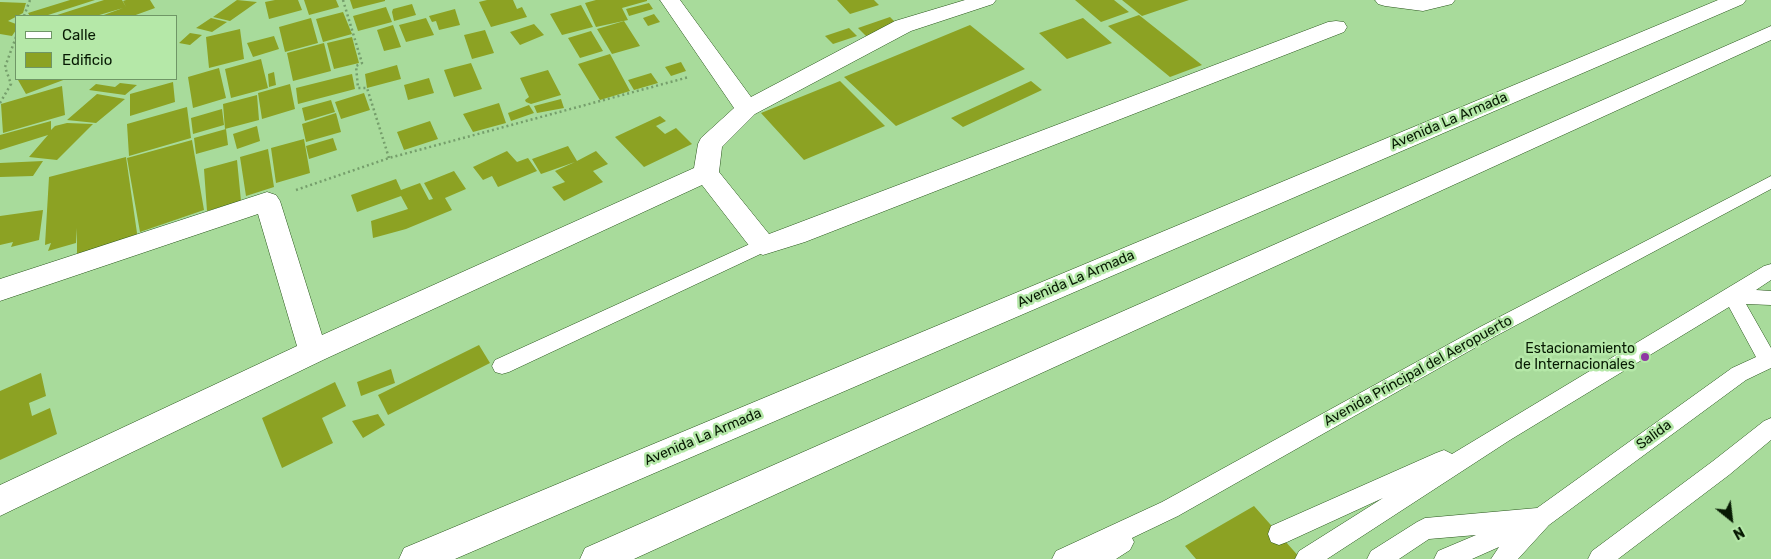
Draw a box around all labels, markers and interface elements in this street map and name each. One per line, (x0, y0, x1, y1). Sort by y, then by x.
legend (15, 15, 178, 80)
text: Calle (62, 26, 96, 44)
text: Edificio (62, 51, 112, 69)
street label: Avenida La Armada (1388, 89, 1510, 153)
street label: Avenida La Armada (1015, 247, 1137, 311)
street label: Avenida Principal del Aeropuerto (1321, 312, 1515, 430)
place label: Estacionamiento de Internacionales (1515, 341, 1635, 374)
marker: Estacionamiento de Internacionales (1639, 351, 1651, 363)
street label: Avenida La Armada (642, 405, 764, 469)
street label: Salida (1633, 417, 1675, 453)
north arrow (1706, 494, 1756, 544)
text: N (1730, 523, 1747, 542)

